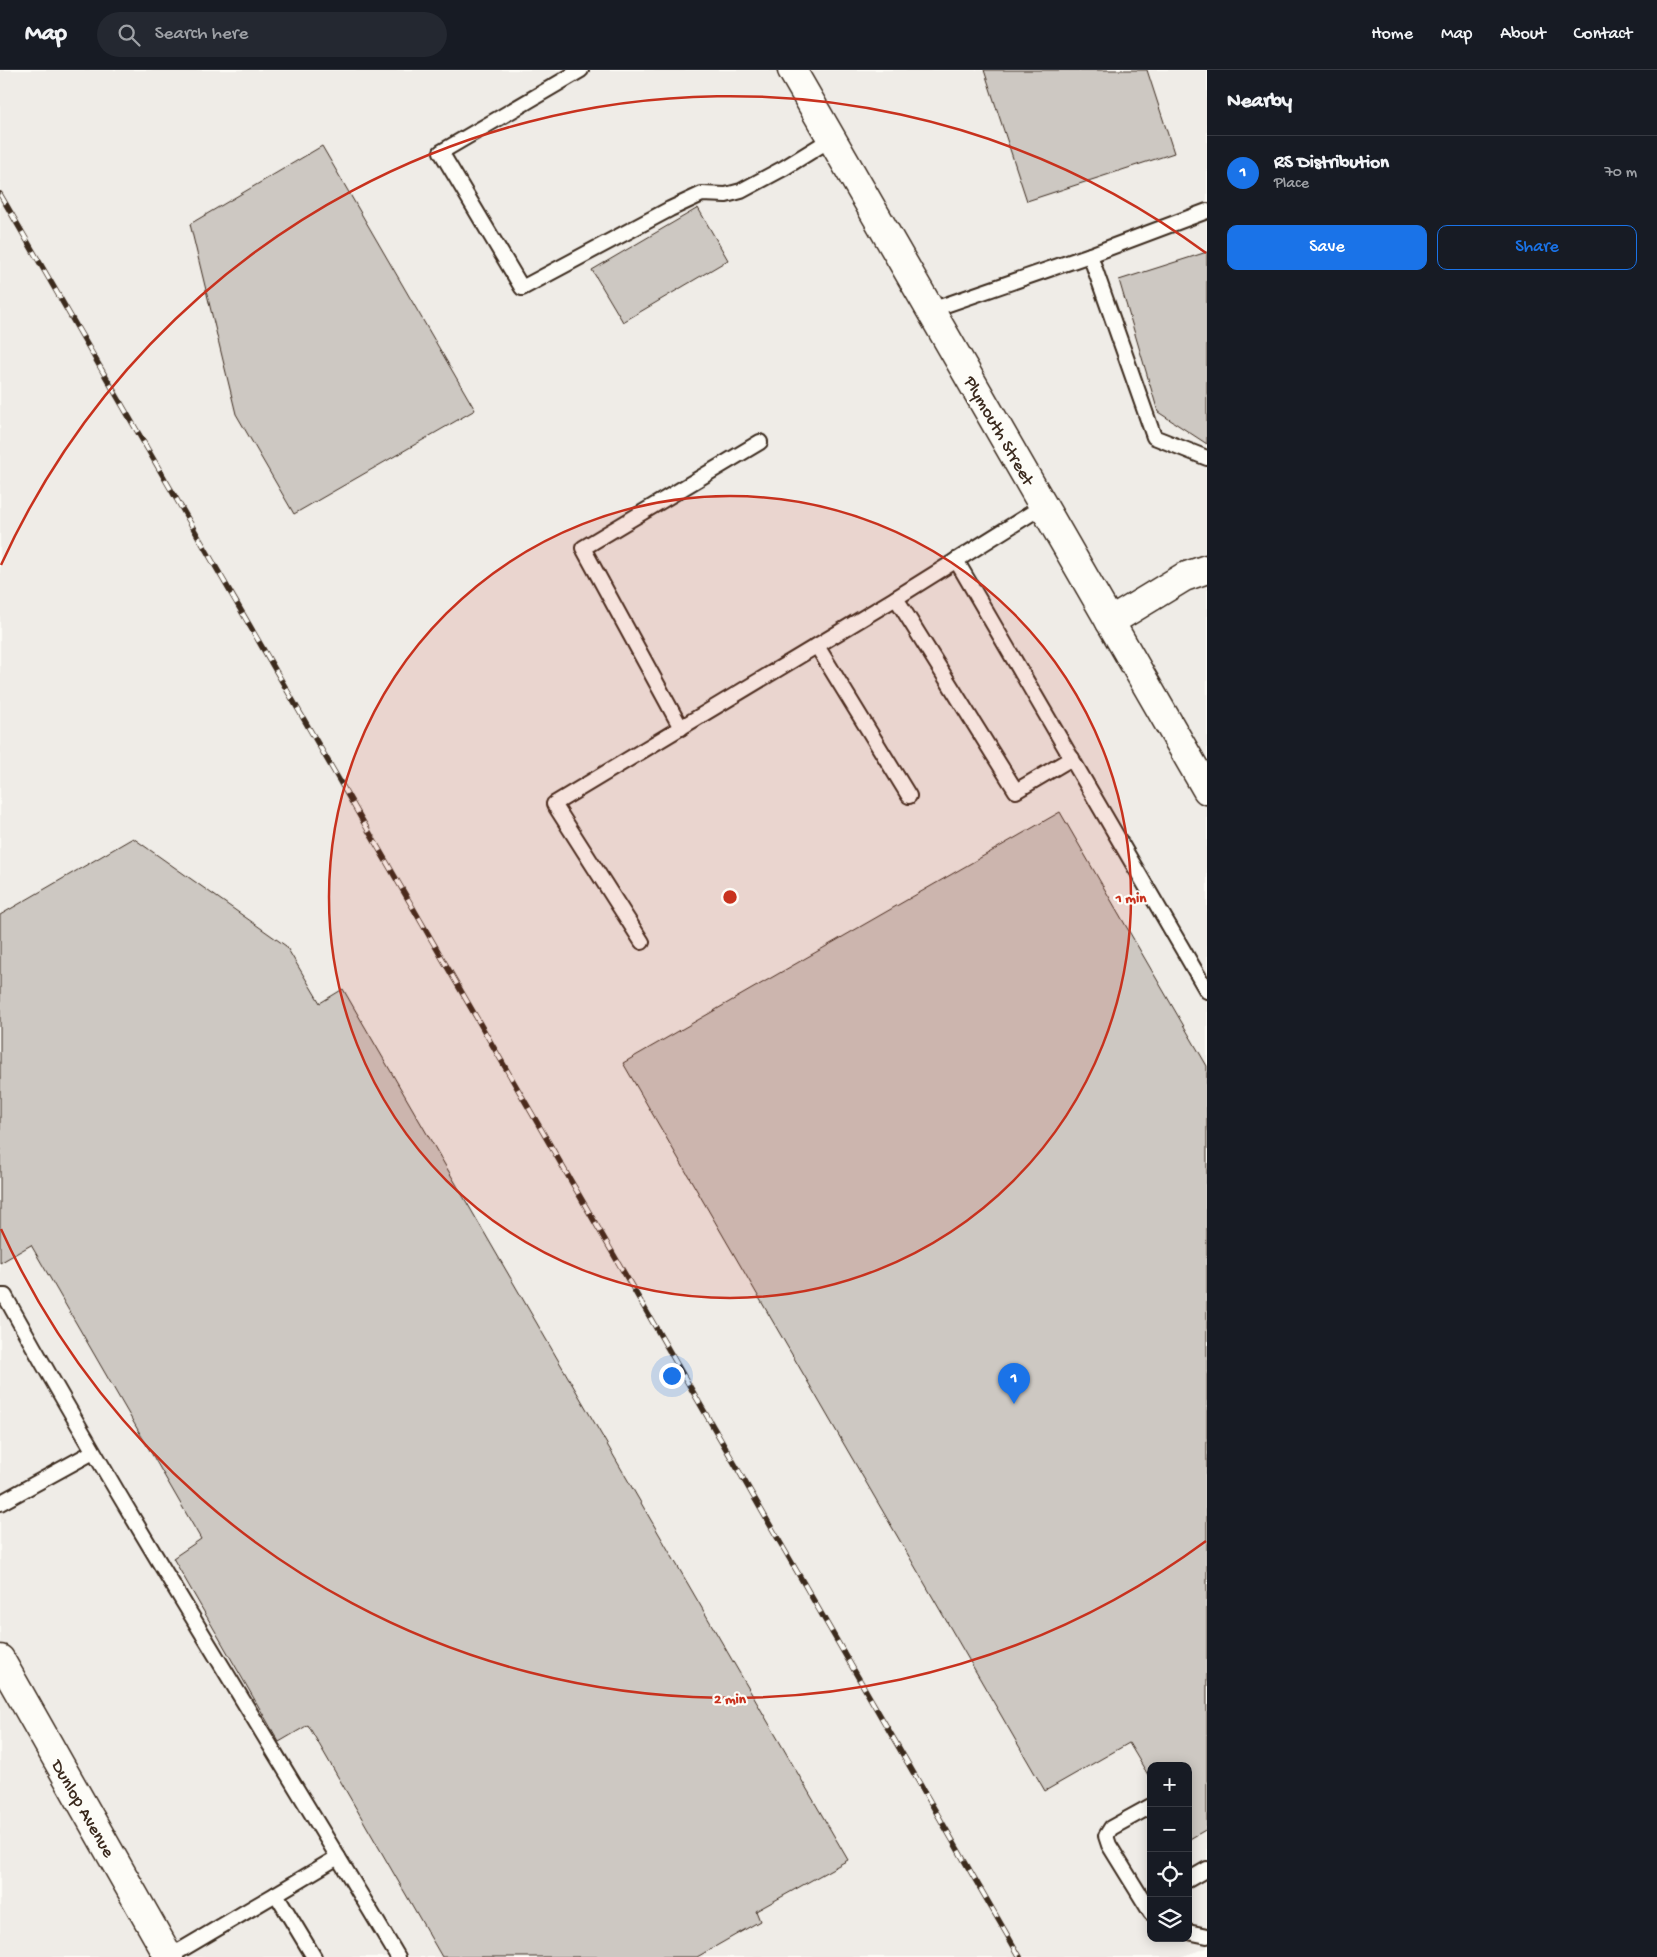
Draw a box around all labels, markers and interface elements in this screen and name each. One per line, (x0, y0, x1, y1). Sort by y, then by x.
search box (97, 12, 447, 57)
text: Map (25, 20, 67, 49)
icon: search (115, 21, 143, 49)
text: Search here (155, 23, 248, 46)
text: Home (1371, 24, 1413, 45)
text: Map (1441, 24, 1472, 45)
text: About (1500, 24, 1546, 45)
text: Contact (1574, 24, 1632, 45)
text: Nearby (1227, 90, 1292, 115)
text: RS Distribution (1274, 152, 1389, 175)
text: 1 (1240, 164, 1246, 183)
text: 70 m (1604, 164, 1637, 183)
text: Place (1274, 175, 1309, 194)
button: Save (1227, 225, 1427, 270)
button: Share (1437, 225, 1637, 270)
street label: Plymouth Street (958, 372, 1038, 491)
centre of rings (721, 888, 739, 906)
text: 1 min (1115, 890, 1147, 908)
your location (659, 1363, 685, 1389)
pin: 1 (998, 1363, 1030, 1404)
text: 2 min (714, 1691, 747, 1709)
street label: Dunlop Avenue (45, 1756, 119, 1862)
map controls (1147, 1762, 1192, 1942)
button: + (1147, 1762, 1192, 1807)
button: − (1147, 1807, 1192, 1852)
button: locate (1147, 1852, 1192, 1897)
button: layers (1147, 1897, 1192, 1942)

